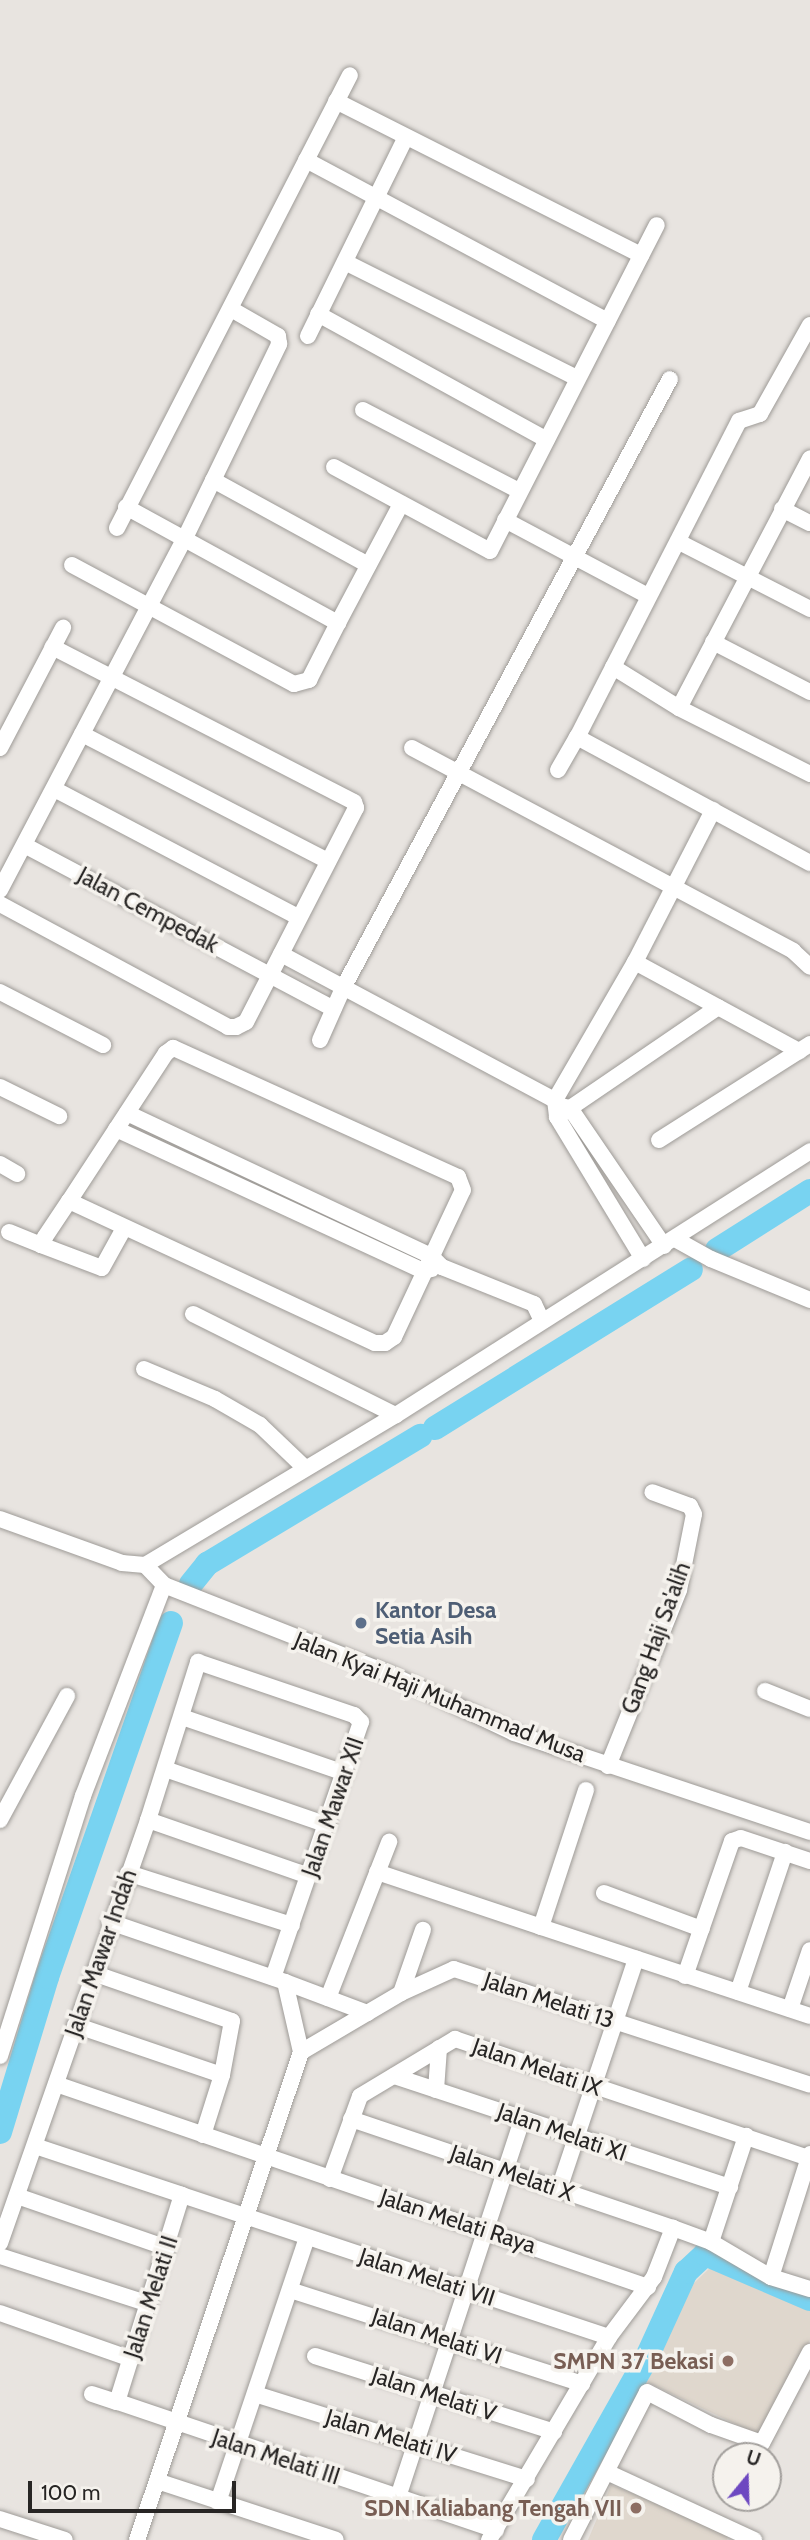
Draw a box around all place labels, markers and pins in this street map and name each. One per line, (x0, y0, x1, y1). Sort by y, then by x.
place label: Kantor Desa Setia Asih (375, 1596, 497, 1650)
marker: Kantor Desa Setia Asih (353, 1615, 369, 1631)
place label: SMPN 37 Bekasi (553, 2347, 714, 2375)
marker: SMPN 37 Bekasi (720, 2353, 736, 2369)
place label: SDN Kaliabang Tengah VII (364, 2494, 622, 2522)
marker: SDN Kaliabang Tengah VII (628, 2500, 644, 2516)

